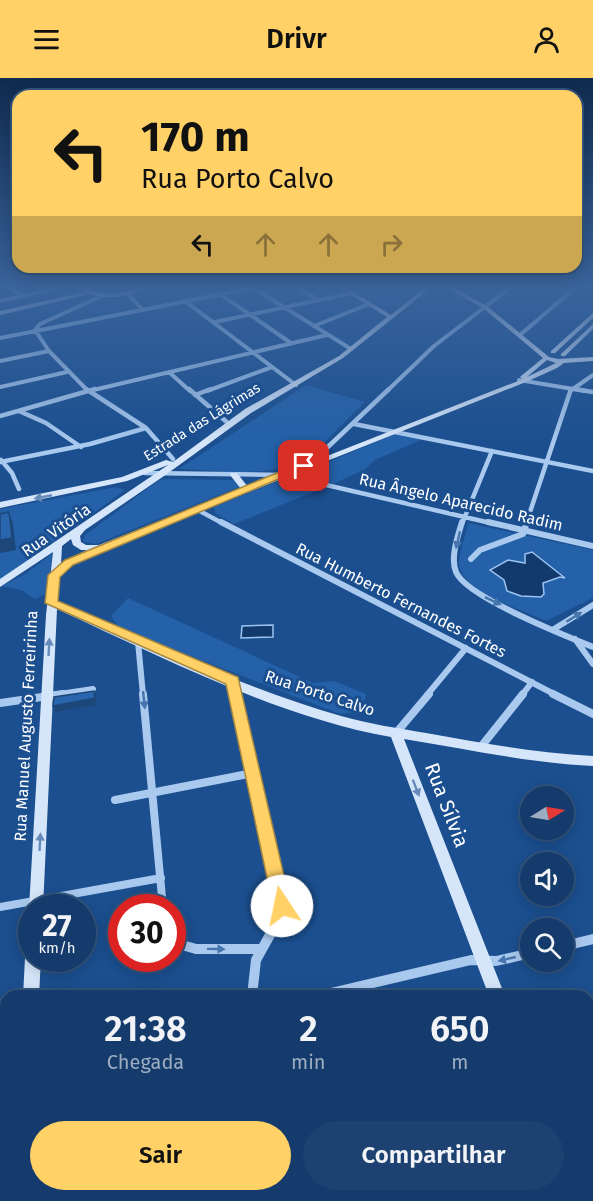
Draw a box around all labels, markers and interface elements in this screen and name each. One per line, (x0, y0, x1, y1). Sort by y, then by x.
icon: menu (30, 23, 63, 56)
text: Drivr (266, 23, 327, 55)
icon: person (530, 23, 563, 56)
text: 170 m (141, 112, 250, 162)
icon: left (42, 114, 120, 192)
text: Rua Porto Calvo (141, 163, 334, 195)
icon: left (186, 228, 219, 261)
icon: ahead (249, 228, 282, 261)
icon: ahead (312, 228, 345, 261)
icon: right (375, 228, 408, 261)
street label: Estrada das Lágrimas (141, 379, 264, 465)
pin (278, 440, 329, 491)
icon: arrive (287, 449, 320, 482)
street label: Rua Ângelo Aparecido Radim (357, 468, 565, 535)
one-way arrow (33, 493, 52, 502)
street label: Rua Vitória (18, 499, 94, 561)
one-way arrow (453, 531, 463, 549)
street label: Rua Humberto Fernandes Fortes (293, 539, 509, 661)
one-way arrow (485, 597, 502, 606)
street label: Rua Manuel Augusto Ferreirinha (10, 610, 42, 842)
one-way arrow (566, 612, 582, 623)
one-way arrow (44, 637, 53, 656)
street label: Rua Porto Calvo (263, 666, 377, 720)
one-way arrow (139, 690, 149, 709)
street label: Rua Sílvia (420, 759, 474, 851)
one-way arrow (411, 779, 421, 797)
north arrow (520, 786, 574, 840)
map controls (520, 786, 574, 972)
one-way arrow (35, 832, 44, 851)
button: sound (520, 852, 574, 906)
position arrow (250, 874, 314, 938)
speed limit sign: 30 (108, 894, 186, 972)
text: 27 (42, 908, 72, 944)
button: search (520, 918, 574, 972)
text: km/h (38, 939, 76, 957)
one-way arrow (207, 945, 226, 954)
one-way arrow (498, 954, 516, 964)
text: 21:38 (104, 1007, 187, 1051)
text: 2 (299, 1007, 318, 1051)
text: 650 (430, 1007, 490, 1051)
text: Chegada (107, 1050, 184, 1074)
text: min (291, 1050, 326, 1074)
text: m (451, 1050, 468, 1074)
button: Sair (30, 1121, 291, 1190)
button: Compartilhar (303, 1121, 564, 1190)

